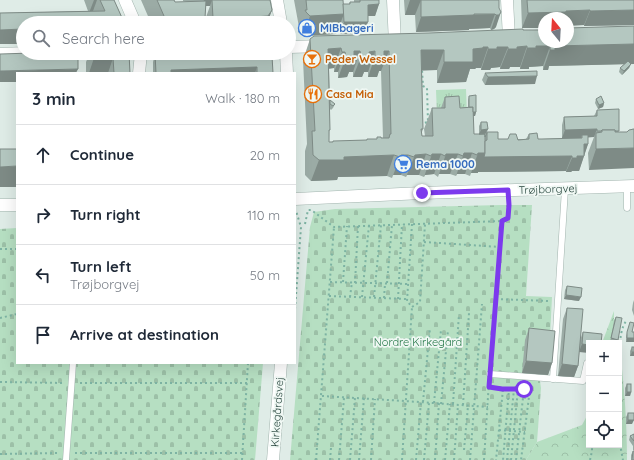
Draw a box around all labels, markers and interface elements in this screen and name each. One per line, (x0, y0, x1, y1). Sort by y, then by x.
north arrow (538, 12, 574, 48)
search box (16, 16, 296, 60)
shop icon: MIBbageri (297, 18, 317, 38)
place label: MIBbageri (320, 21, 374, 35)
icon: search (30, 27, 52, 49)
text: Search here (62, 29, 145, 48)
bar icon: Peder Wessel (302, 49, 322, 69)
place label: Peder Wessel (325, 52, 396, 66)
restaurant icon: Casa Mia (303, 84, 323, 104)
place label: Casa Mia (326, 87, 374, 101)
text: 3 min (32, 88, 76, 109)
text: Walk · 180 m (205, 90, 280, 106)
icon: ahead (32, 144, 54, 166)
text: Continue (70, 145, 134, 164)
text: 20 m (250, 147, 280, 163)
supermarket icon: Rema 1000 (393, 154, 413, 174)
place label: Rema 1000 (416, 157, 475, 171)
street label: Trøjborgvej (518, 181, 578, 197)
route end (413, 184, 431, 202)
icon: right (32, 204, 54, 226)
text: Turn right (70, 205, 141, 224)
text: 110 m (247, 207, 280, 223)
text: Turn left (70, 257, 132, 276)
icon: left (32, 264, 54, 286)
text: 50 m (250, 267, 280, 283)
text: Trøjborgvej (70, 276, 140, 292)
icon: arrive (32, 324, 54, 346)
text: Arrive at destination (70, 325, 219, 344)
park label: Nordre Kirkegård (374, 335, 462, 349)
map controls (586, 340, 622, 448)
button: + (586, 340, 622, 376)
button: − (586, 376, 622, 412)
street label: Kirkegårdsvej (268, 377, 286, 447)
route start (515, 380, 533, 398)
button: locate (586, 412, 622, 448)

